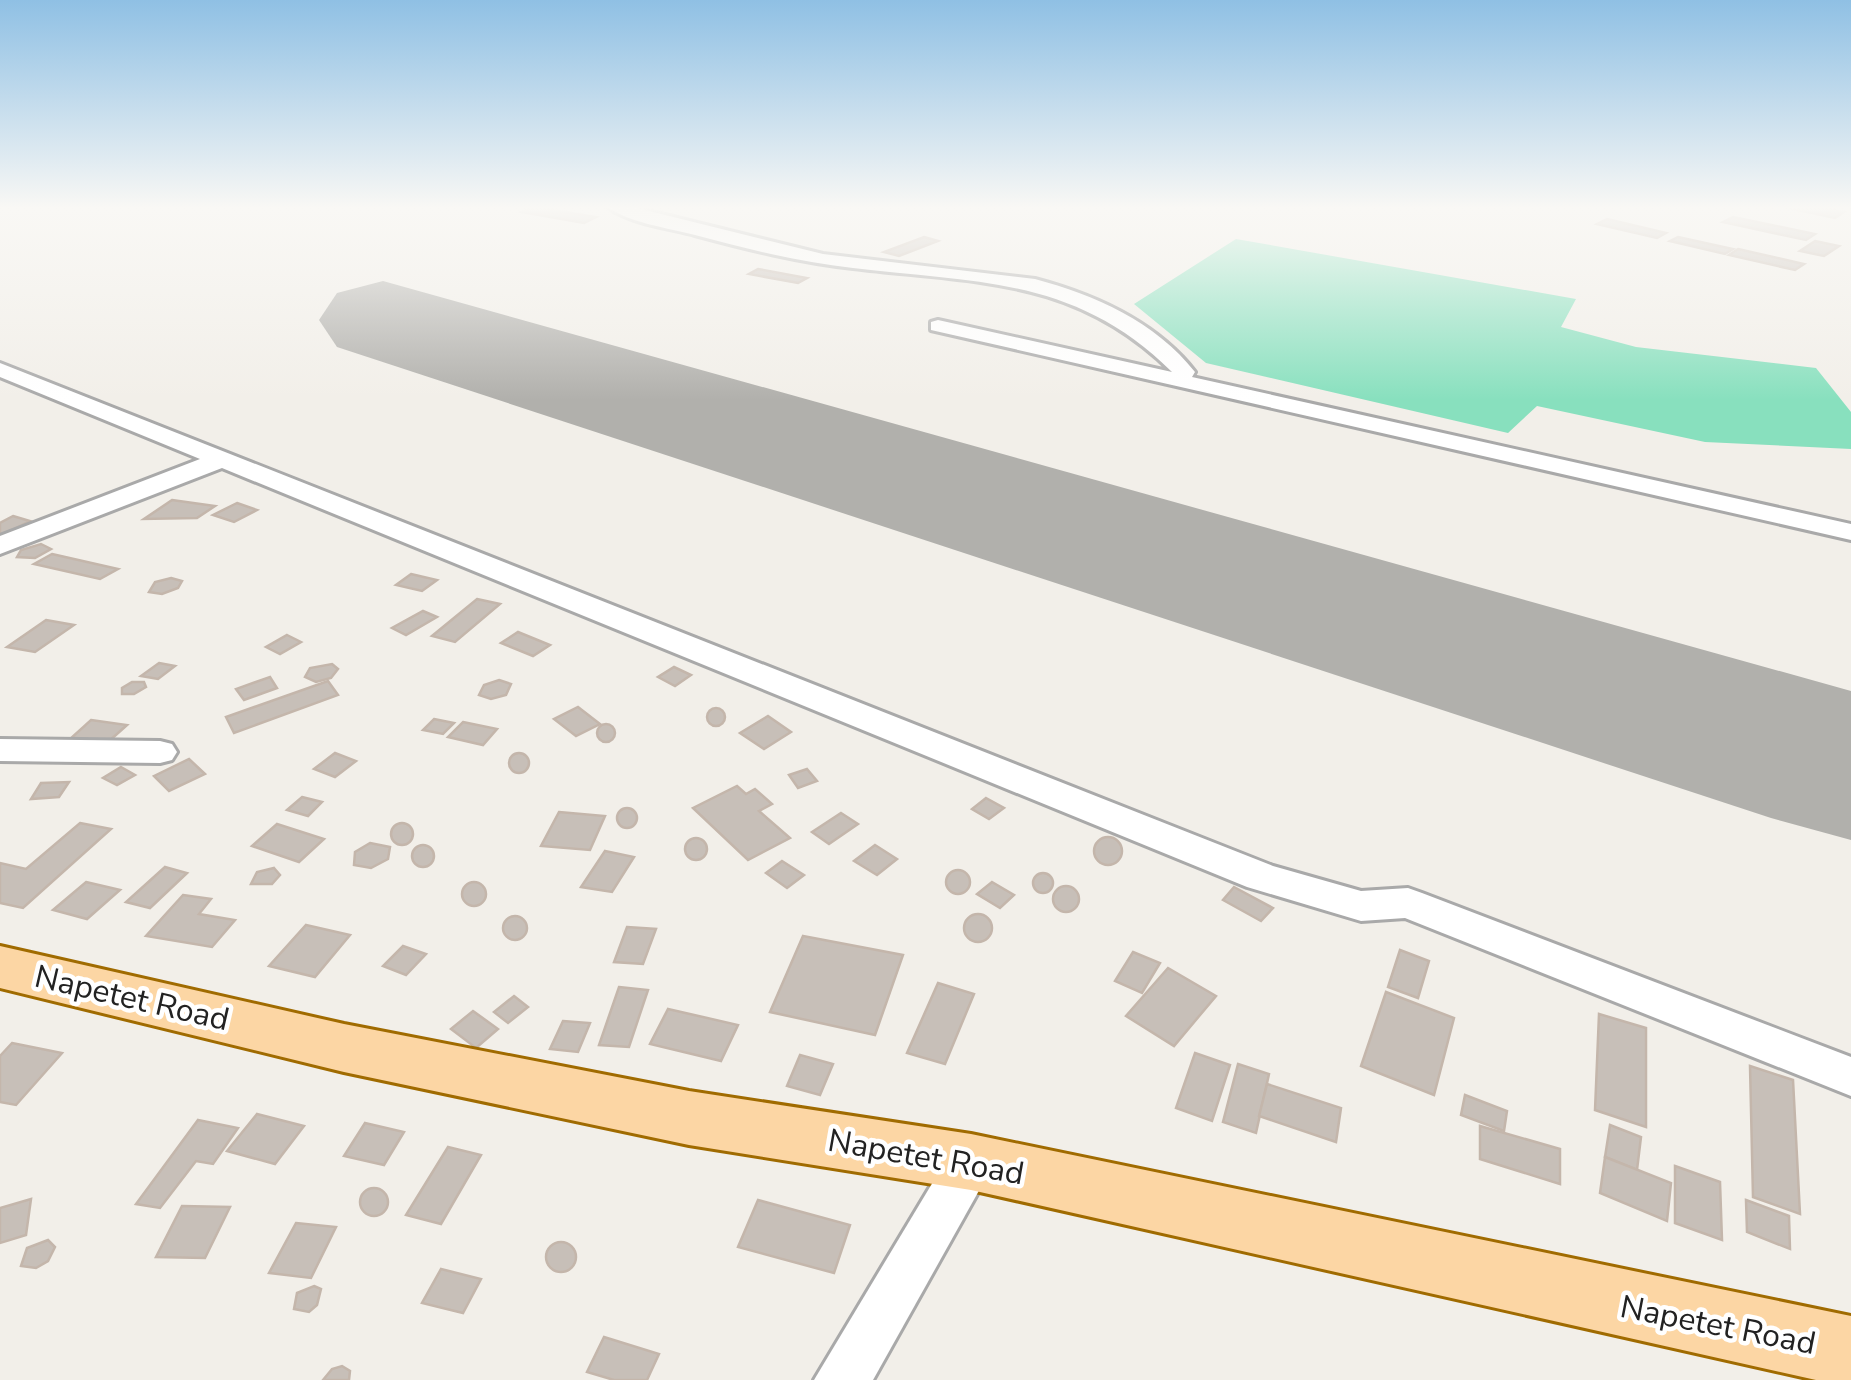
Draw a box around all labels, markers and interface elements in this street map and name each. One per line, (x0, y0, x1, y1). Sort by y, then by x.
street label: Napetet Road (31, 955, 233, 1041)
street label: Napetet Road (825, 1119, 1027, 1195)
street label: Napetet Road (1617, 1285, 1819, 1365)

